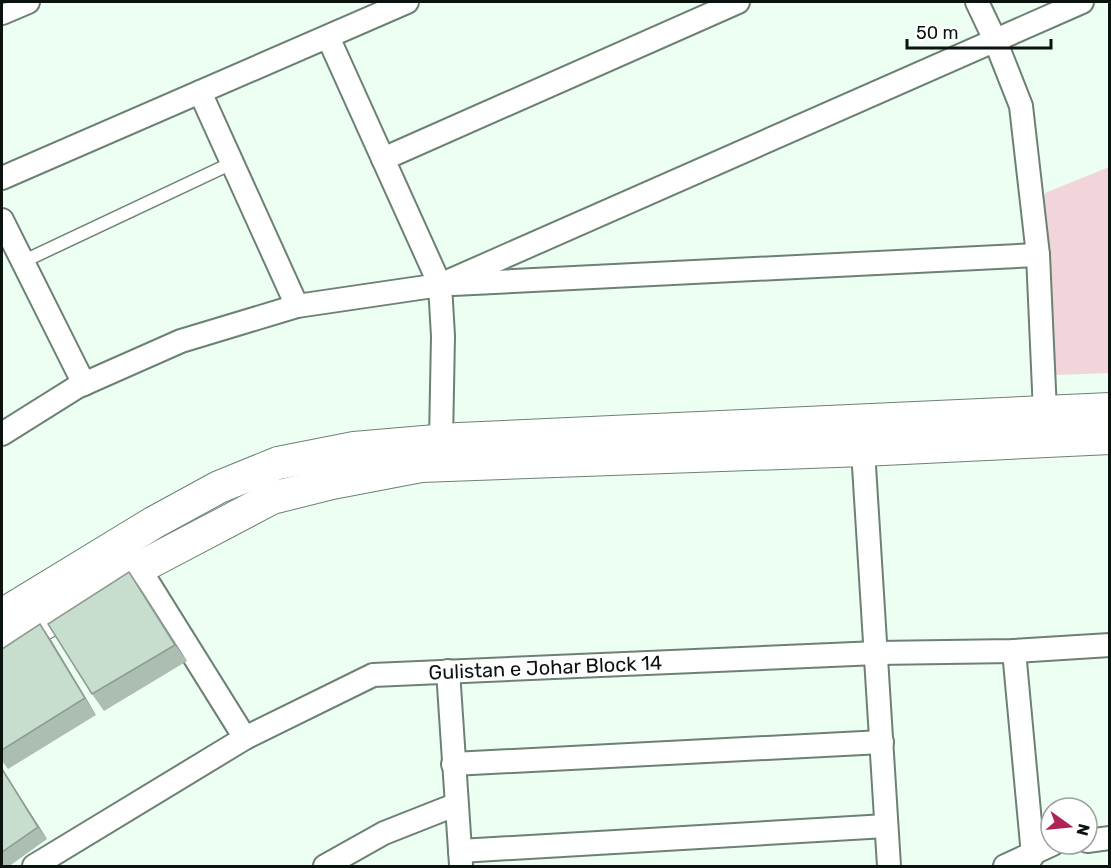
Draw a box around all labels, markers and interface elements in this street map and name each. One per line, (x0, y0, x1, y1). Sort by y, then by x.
scale bar (907, 12, 1051, 50)
text: 50 m (916, 22, 959, 44)
street label: Gulistan e Johar Block 14 (428, 650, 663, 685)
north arrow (1039, 796, 1099, 856)
text: N (1072, 822, 1094, 838)

